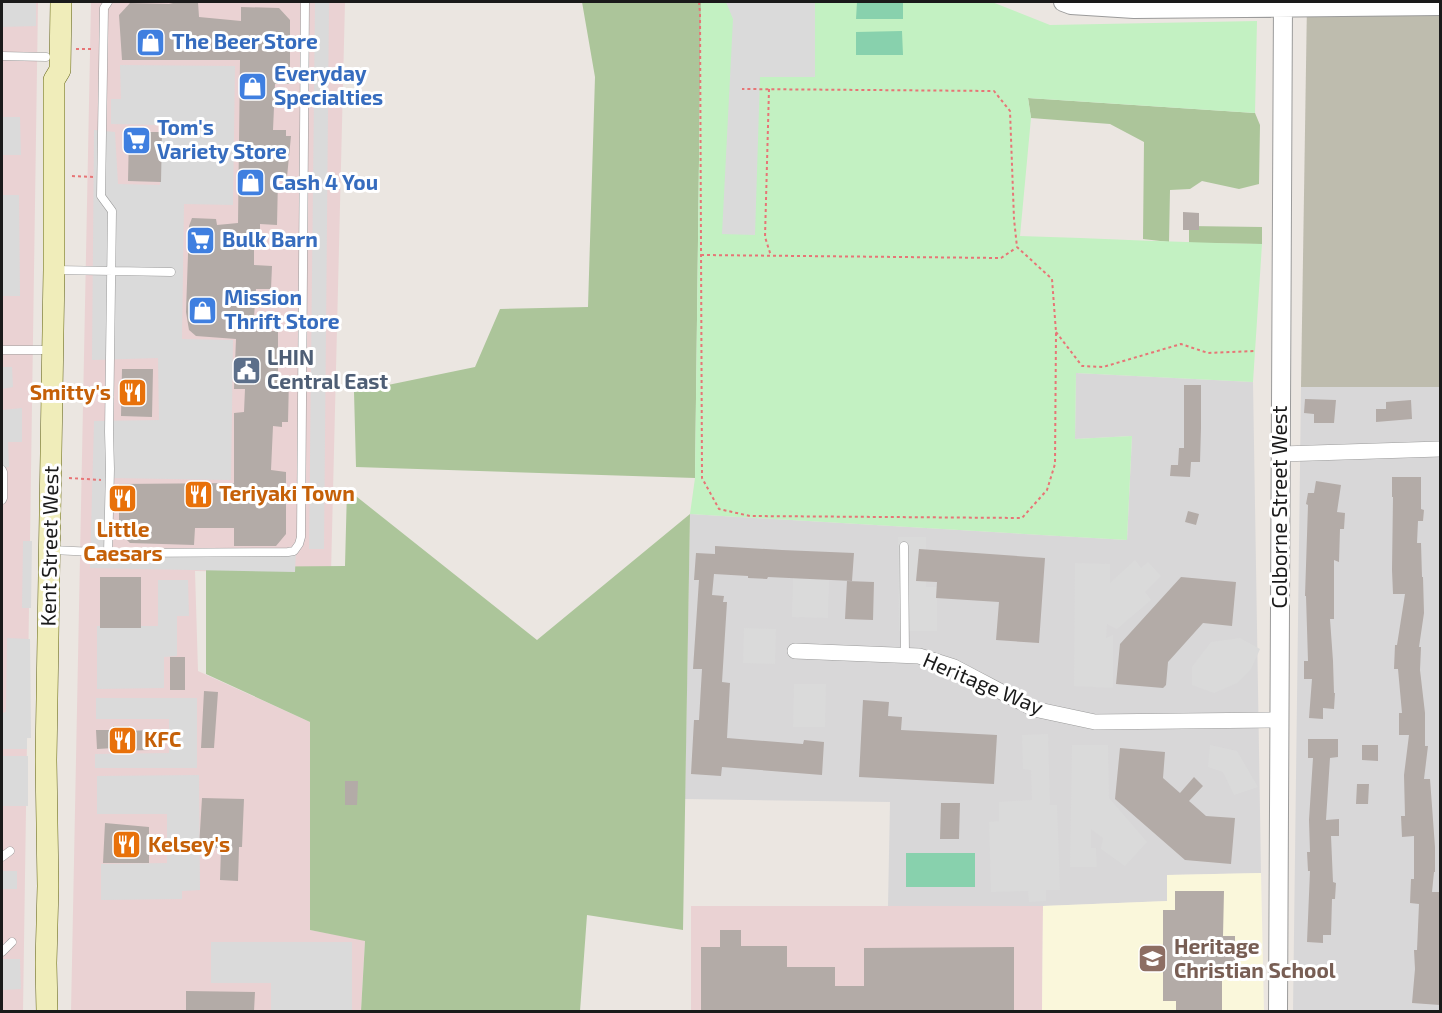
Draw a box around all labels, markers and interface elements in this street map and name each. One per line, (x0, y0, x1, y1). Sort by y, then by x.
shop icon: The Beer Store (135, 26, 167, 58)
place label: The Beer Store (172, 28, 318, 53)
place label: Everyday Specialties (274, 60, 383, 109)
shop icon: Everyday Specialties (237, 70, 269, 102)
place label: Tom's Variety Store (157, 114, 287, 164)
supermarket icon: Tom's Variety Store (120, 124, 152, 156)
shop icon: Cash 4 You (235, 167, 267, 199)
place label: Cash 4 You (272, 169, 378, 194)
supermarket icon: Bulk Barn (185, 224, 217, 256)
place label: Bulk Barn (222, 226, 318, 251)
place label: Mission Thrift Store (224, 284, 340, 333)
shop icon: Mission Thrift Store (187, 294, 219, 326)
place label: LHIN Central East (267, 344, 389, 393)
public building icon: LHIN Central East (230, 354, 262, 386)
restaurant icon: Smitty's (116, 377, 148, 409)
place label: Smitty's (30, 379, 111, 405)
street label: Colborne Street West (1266, 406, 1291, 608)
street label: Kent Street West (35, 465, 62, 626)
restaurant icon: Teriyaki Town (182, 478, 214, 510)
place label: Teriyaki Town (219, 480, 355, 506)
restaurant icon: Little Caesars (107, 483, 139, 515)
place label: Little Caesars (83, 516, 163, 565)
street label: Heritage Way (920, 646, 1047, 719)
restaurant icon: KFC (107, 724, 139, 756)
place label: KFC (144, 726, 181, 751)
restaurant icon: Kelsey's (111, 829, 143, 861)
place label: Kelsey's (148, 831, 230, 857)
place label: Heritage Christian School (1174, 933, 1336, 982)
school or university icon: Heritage Christian School (1137, 943, 1169, 975)

